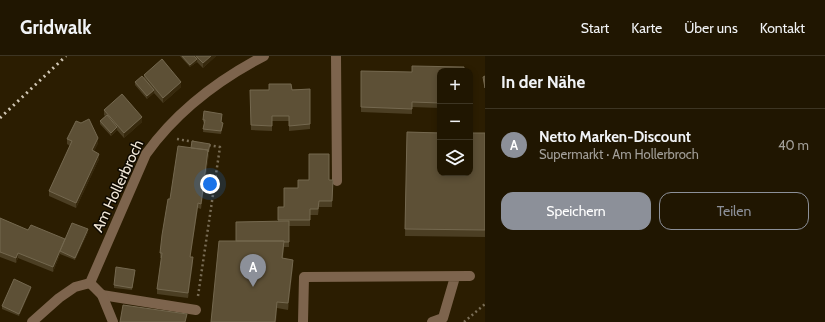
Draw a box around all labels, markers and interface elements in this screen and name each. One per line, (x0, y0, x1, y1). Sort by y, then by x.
text: Gridwalk (20, 16, 92, 39)
text: Start (581, 19, 609, 37)
text: Karte (631, 19, 662, 37)
text: Über uns (684, 19, 738, 37)
text: Kontakt (760, 19, 805, 37)
map controls (437, 68, 473, 176)
button: + (437, 68, 473, 104)
text: In der Nähe (501, 72, 585, 92)
button: − (437, 104, 473, 140)
text: Netto Marken-Discount (539, 128, 691, 146)
street label: Am Hollerbroch (89, 137, 147, 235)
text: A (510, 137, 518, 153)
text: 40 m (778, 137, 809, 153)
button: layers (437, 140, 473, 176)
text: Supermarkt · Am Hollerbroch (539, 146, 699, 162)
your location (200, 174, 220, 194)
button: Speichern (501, 192, 651, 230)
button: Teilen (659, 192, 809, 230)
pin: A (240, 254, 266, 287)

